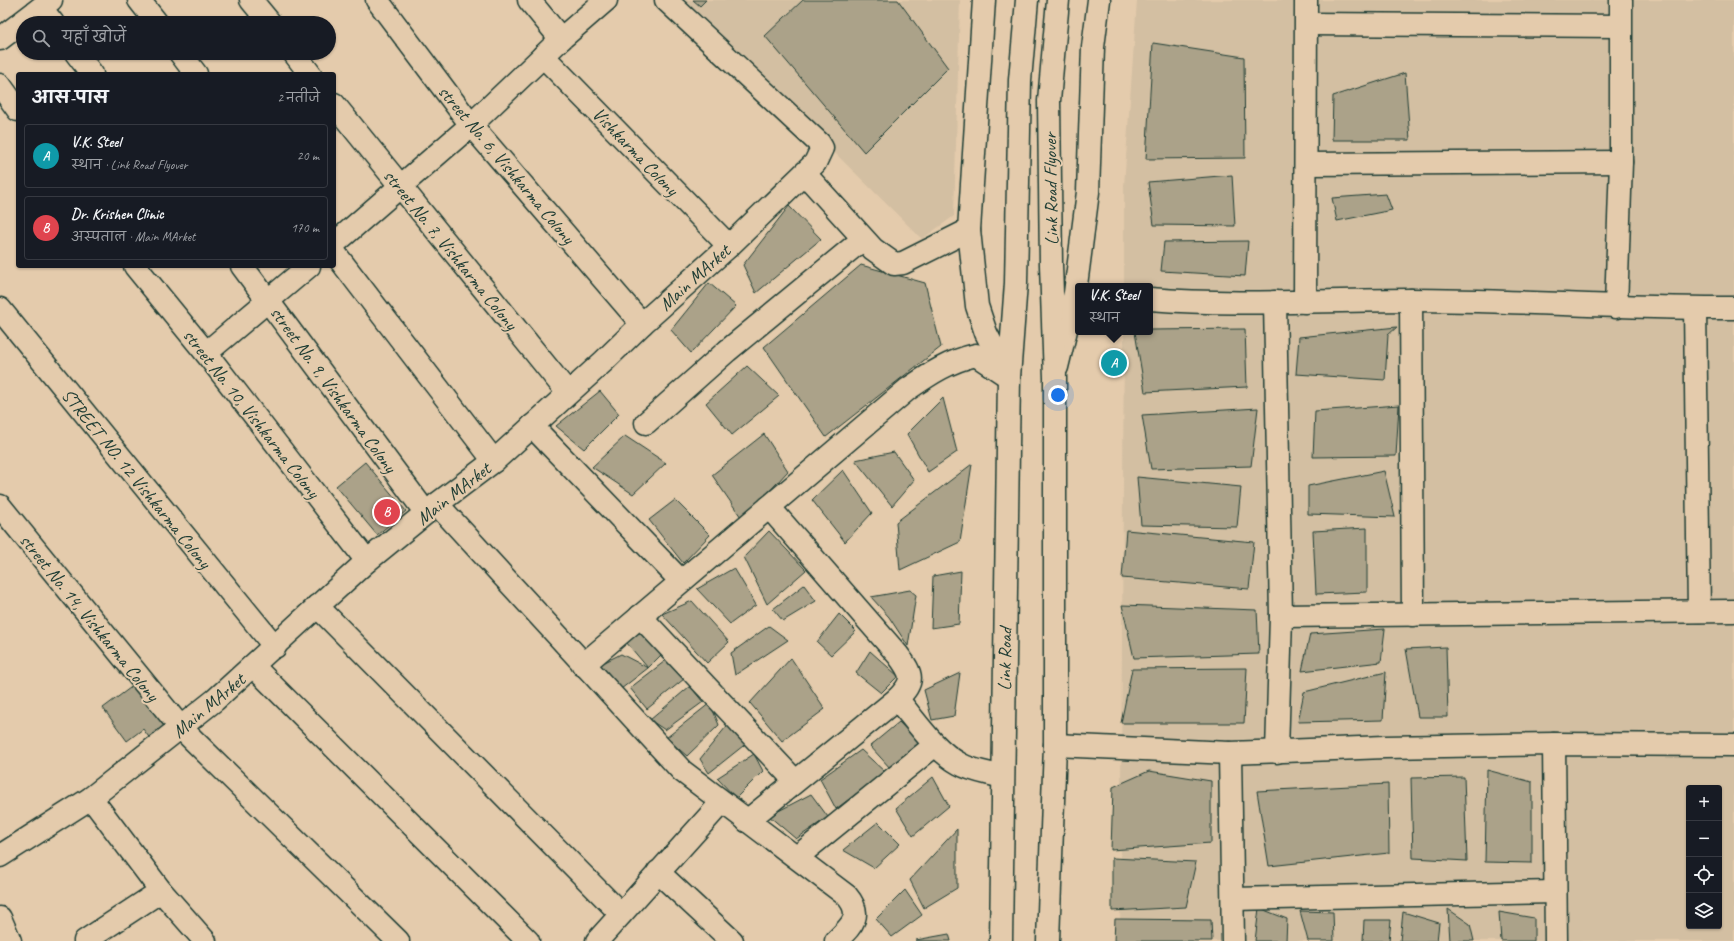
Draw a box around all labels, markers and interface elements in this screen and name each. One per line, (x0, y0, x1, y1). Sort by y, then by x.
search box (16, 16, 336, 60)
icon: search (30, 27, 52, 49)
text: यहाँ खोजें (62, 28, 126, 47)
street label: street No. 6, Vishkarma Colony (433, 80, 581, 250)
text: आस-पास (32, 87, 108, 108)
text: 2 नतीजे (277, 90, 320, 106)
street label: Vishkarma Colony (587, 102, 685, 202)
street label: Link Road Flyover (1038, 130, 1064, 245)
text: V.K. Steel (71, 133, 121, 152)
text: A (43, 148, 49, 164)
text: 20 m (297, 148, 319, 164)
text: स्थान · Link Road Flyover (71, 157, 188, 173)
street label: street No. 7, Vishkarma Colony (378, 164, 523, 336)
text: Dr. Krishen Clinic (71, 205, 164, 224)
text: B (43, 220, 49, 236)
text: 170 m (291, 220, 319, 236)
text: अस्पताल · Main MArket (71, 229, 195, 245)
street label: Main MArket (654, 238, 737, 316)
popup (1075, 283, 1153, 335)
text: V.K. Steel (1089, 286, 1139, 305)
street label: street No. 9, Vishkarma Colony (265, 302, 403, 479)
text: स्थान (1089, 310, 1120, 326)
street label: street No. 10, Vishkarma Colony (177, 324, 326, 504)
pin: A (1101, 348, 1127, 378)
street label: STREET NO. 12 Vishkarma Colony (56, 384, 217, 575)
your location (1048, 385, 1068, 405)
street label: Main MArket (411, 456, 497, 530)
pin: B (374, 497, 400, 527)
street label: street No. 14, Vishkarma Colony (14, 529, 165, 707)
street label: Link Road (992, 625, 1018, 691)
street label: Main MArket (167, 667, 251, 743)
map controls (1686, 785, 1722, 929)
button: + (1686, 785, 1722, 821)
button: − (1686, 821, 1722, 857)
button: locate (1686, 857, 1722, 893)
button: layers (1686, 893, 1722, 929)

